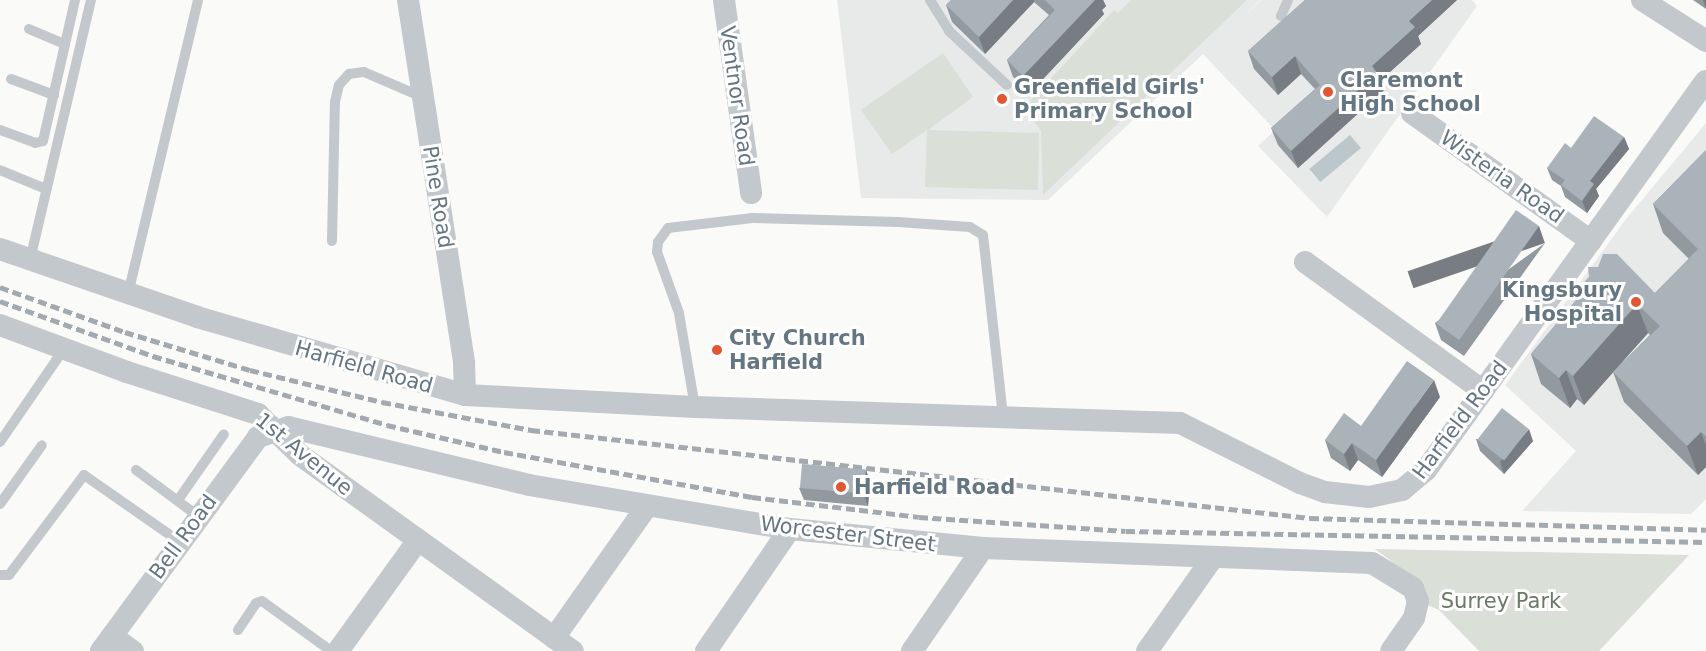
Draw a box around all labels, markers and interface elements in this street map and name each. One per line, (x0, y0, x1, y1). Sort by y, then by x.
street label: Ventnor Road (715, 24, 759, 168)
place label: Claremont High School (1340, 67, 1481, 117)
place label: Greenfield Girls' Primary School (1014, 74, 1205, 124)
marker: Claremont High School (1321, 85, 1335, 99)
marker: Greenfield Girls' Primary School (995, 92, 1009, 106)
street label: Wisteria Road (1435, 125, 1569, 229)
street label: Pine Road (417, 144, 459, 250)
place label: Kingsbury Hospital (1502, 277, 1622, 327)
marker: Kingsbury Hospital (1627, 293, 1645, 311)
place label: City Church Harfield (729, 325, 866, 375)
street label: Harfield Road (292, 335, 436, 399)
marker: City Church Harfield (710, 343, 724, 357)
street label: Harfield Road (1407, 356, 1513, 484)
street label: 1st Avenue (251, 407, 357, 501)
place label: Harfield Road (854, 474, 1015, 500)
marker: Harfield Road (832, 478, 850, 496)
street label: Bell Road (144, 490, 222, 584)
street label: Worcester Street (759, 511, 937, 557)
park label: Surrey Park (1441, 588, 1561, 614)

